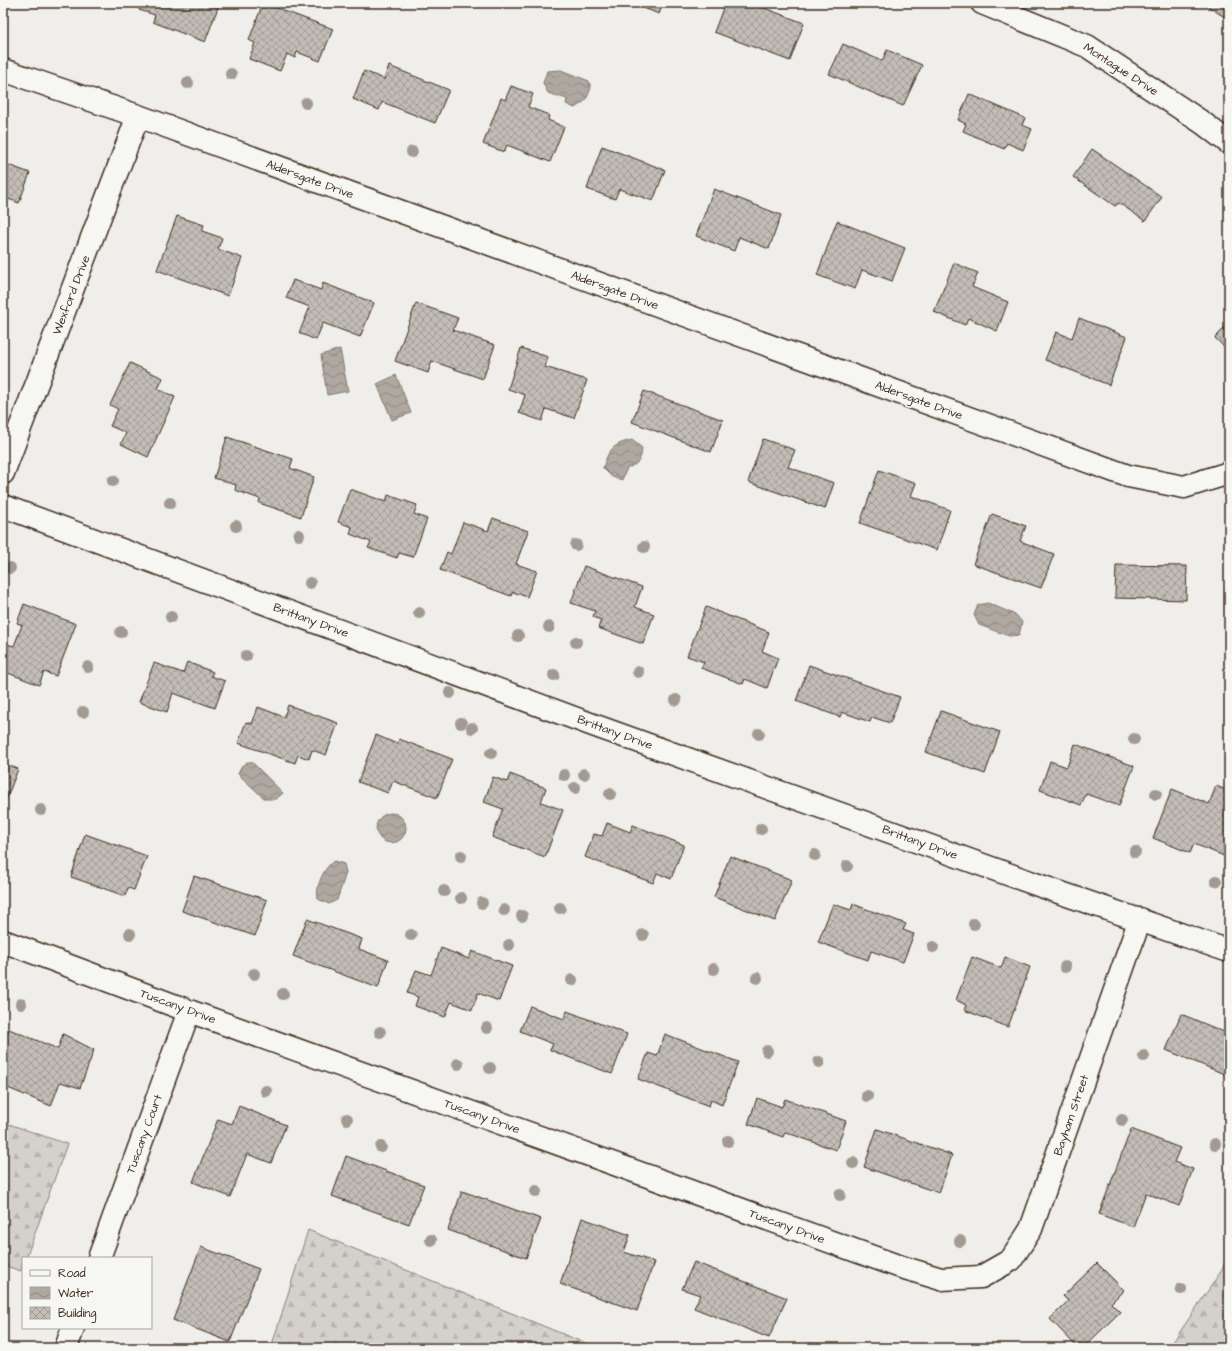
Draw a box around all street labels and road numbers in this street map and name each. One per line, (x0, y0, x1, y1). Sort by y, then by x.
street label: Montague Drive (1079, 39, 1162, 101)
street label: Aldersgate Drive (263, 156, 357, 204)
street label: Wexford Drive (49, 253, 95, 337)
street label: Aldersgate Drive (568, 267, 662, 315)
street label: Aldersgate Drive (872, 377, 966, 425)
street label: Brittany Drive (270, 599, 351, 643)
street label: Brittany Drive (574, 711, 655, 755)
street label: Brittany Drive (879, 821, 960, 865)
street label: Tuscany Drive (137, 985, 219, 1029)
street label: Bayham Street (1050, 1072, 1094, 1158)
street label: Tuscany Court (122, 1092, 168, 1177)
street label: Tuscany Drive (441, 1095, 523, 1139)
street label: Tuscany Drive (746, 1205, 828, 1249)

